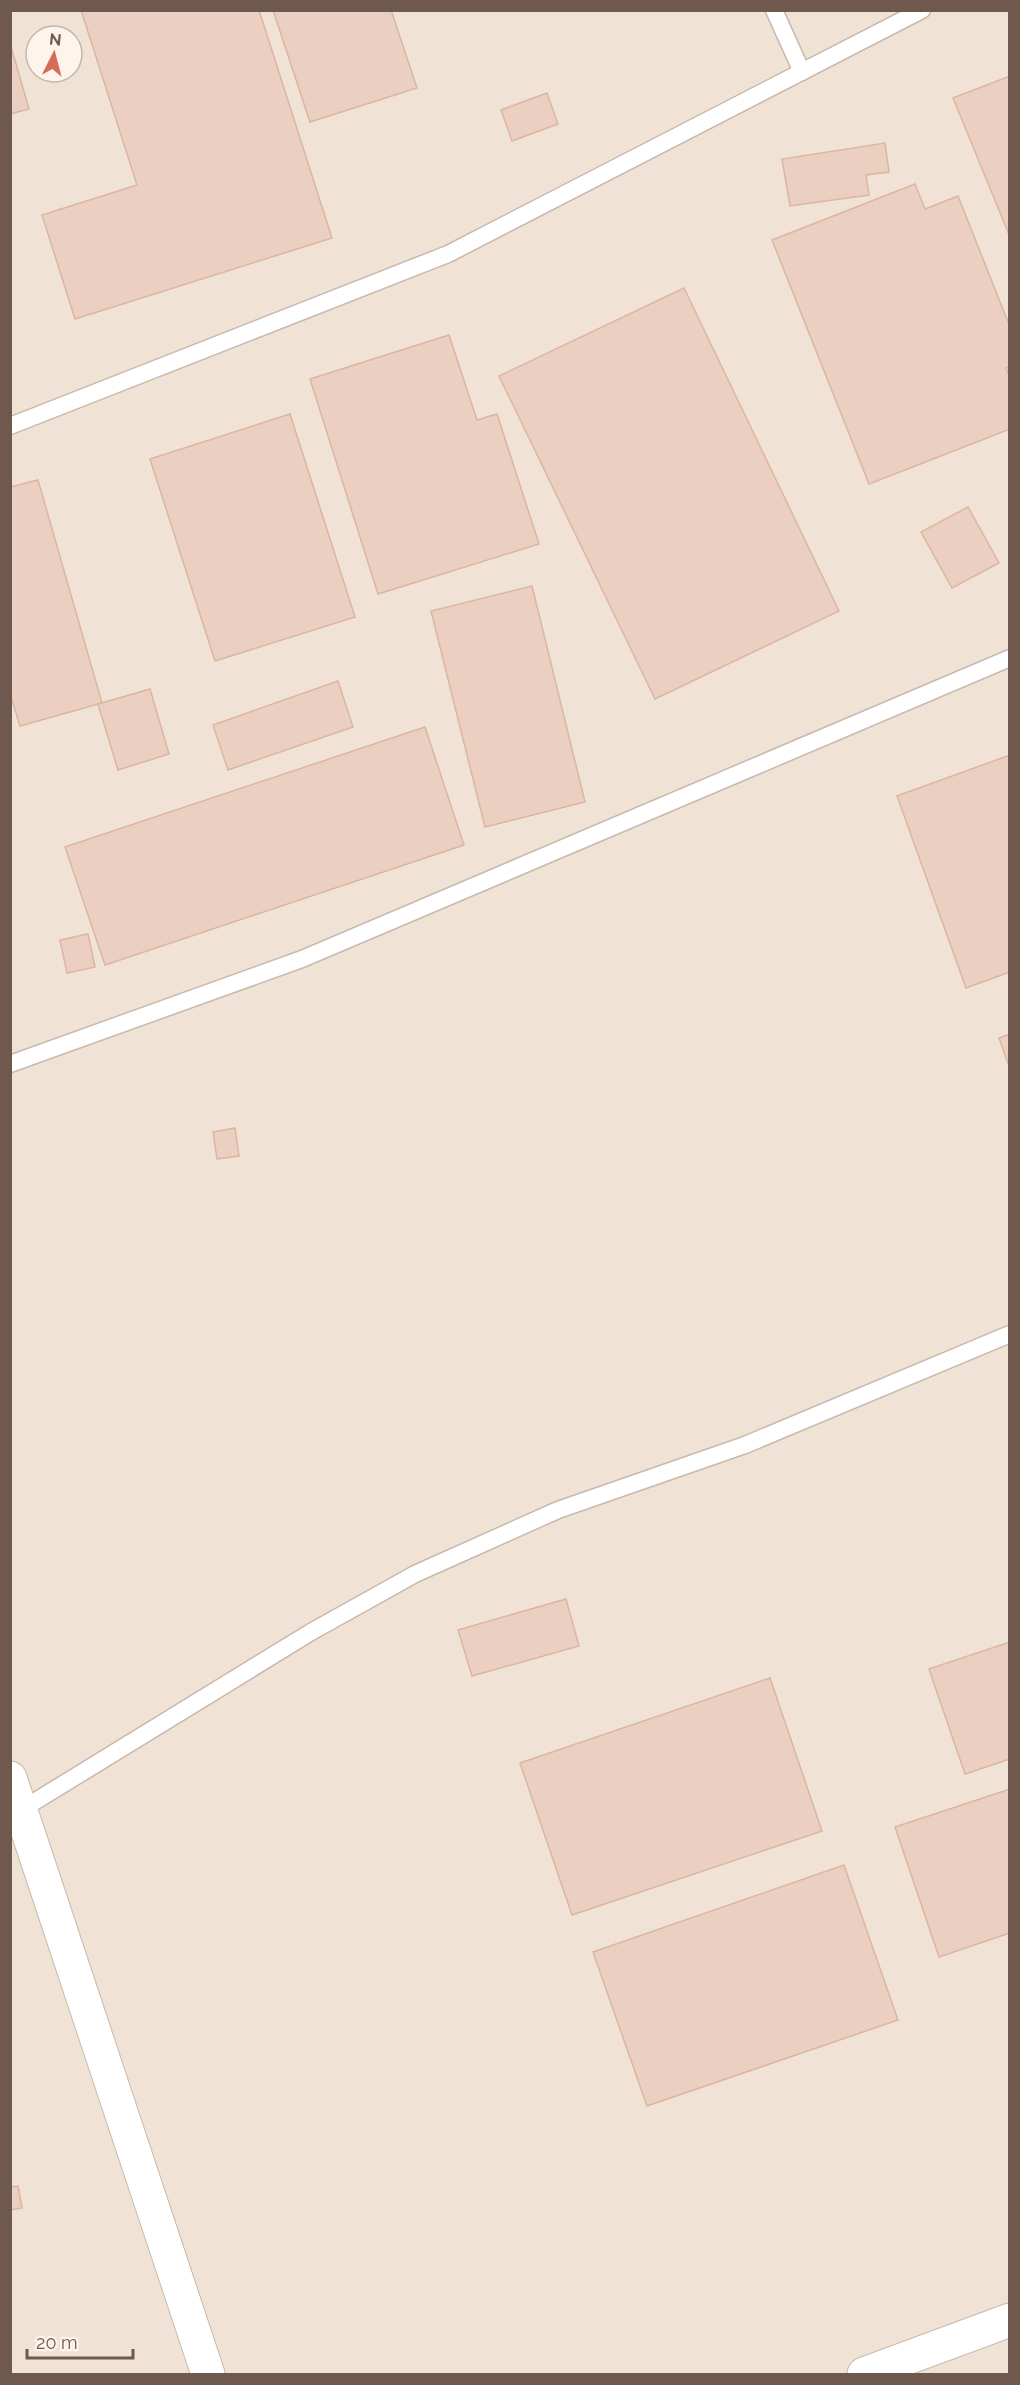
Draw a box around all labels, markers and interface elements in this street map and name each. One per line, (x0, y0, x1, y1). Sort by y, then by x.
north arrow (24, 24, 84, 84)
text: N (48, 29, 63, 50)
scale bar (27, 2322, 134, 2360)
text: 20 m (36, 2332, 78, 2353)

